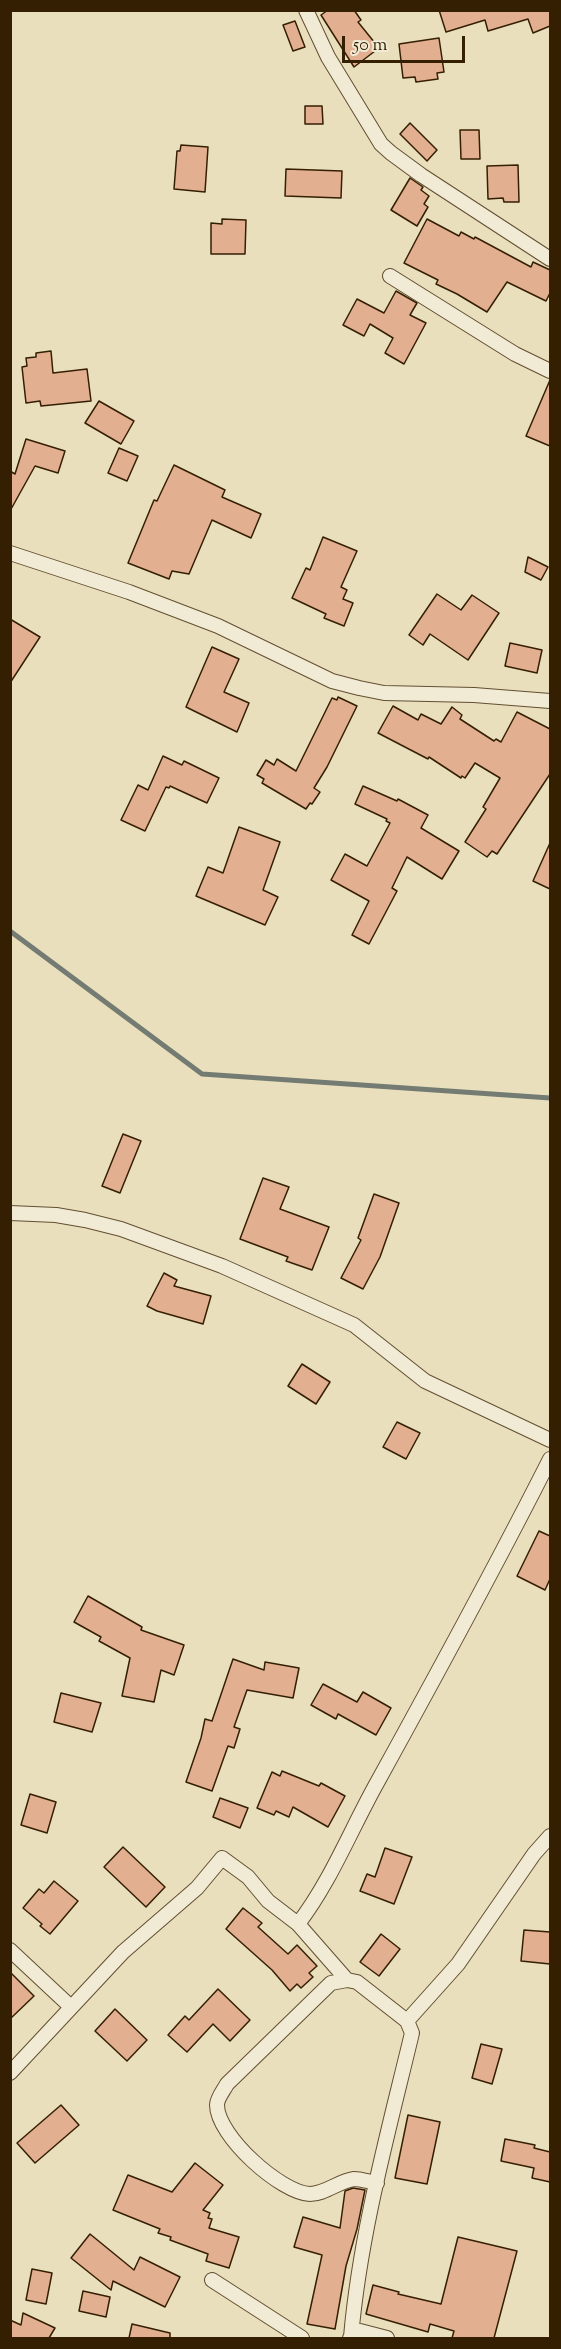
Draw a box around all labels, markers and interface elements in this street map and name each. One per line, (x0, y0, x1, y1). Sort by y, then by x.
scale bar (345, 24, 468, 62)
text: 50 m (353, 33, 387, 59)

